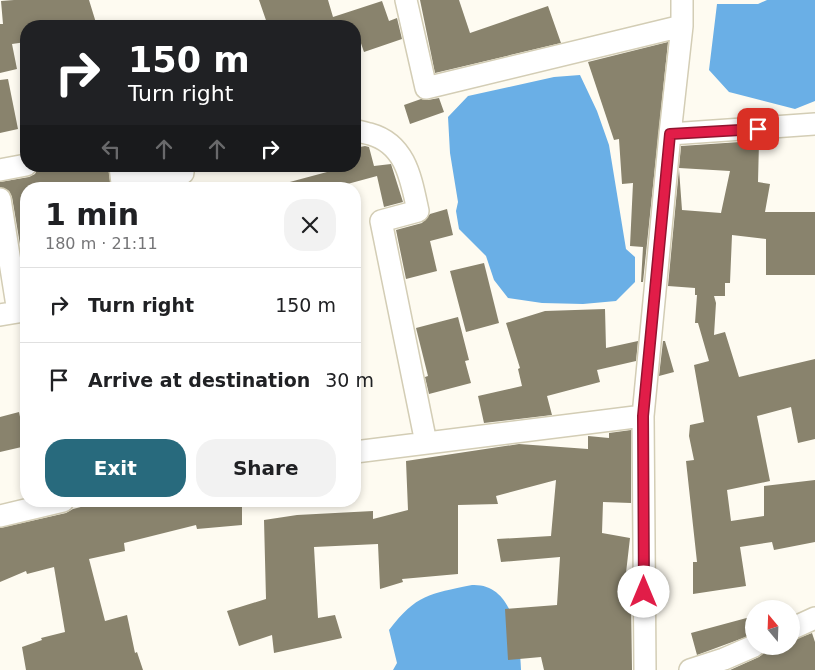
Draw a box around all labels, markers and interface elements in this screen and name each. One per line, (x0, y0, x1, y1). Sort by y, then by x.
icon: right (45, 40, 110, 105)
text: 150 m (128, 40, 250, 80)
text: Turn right (128, 81, 233, 106)
pin (737, 108, 779, 150)
icon: arrive (744, 115, 772, 143)
icon: left (97, 135, 125, 163)
icon: ahead (150, 135, 178, 163)
icon: ahead (203, 135, 231, 163)
icon: right (256, 135, 284, 163)
text: 1 min (45, 197, 139, 232)
button: close (284, 199, 336, 251)
text: 180 m · 21:11 (45, 234, 158, 253)
icon: right (45, 291, 73, 319)
text: Turn right (88, 294, 194, 316)
text: 150 m (275, 294, 336, 316)
icon: arrive (45, 366, 73, 394)
text: Arrive at destination (88, 369, 310, 391)
text: 30 m (325, 369, 374, 391)
button: Exit (45, 439, 186, 497)
button: Share (196, 439, 336, 497)
position arrow (617, 565, 669, 617)
north arrow (745, 600, 800, 655)
map controls (745, 600, 800, 655)

